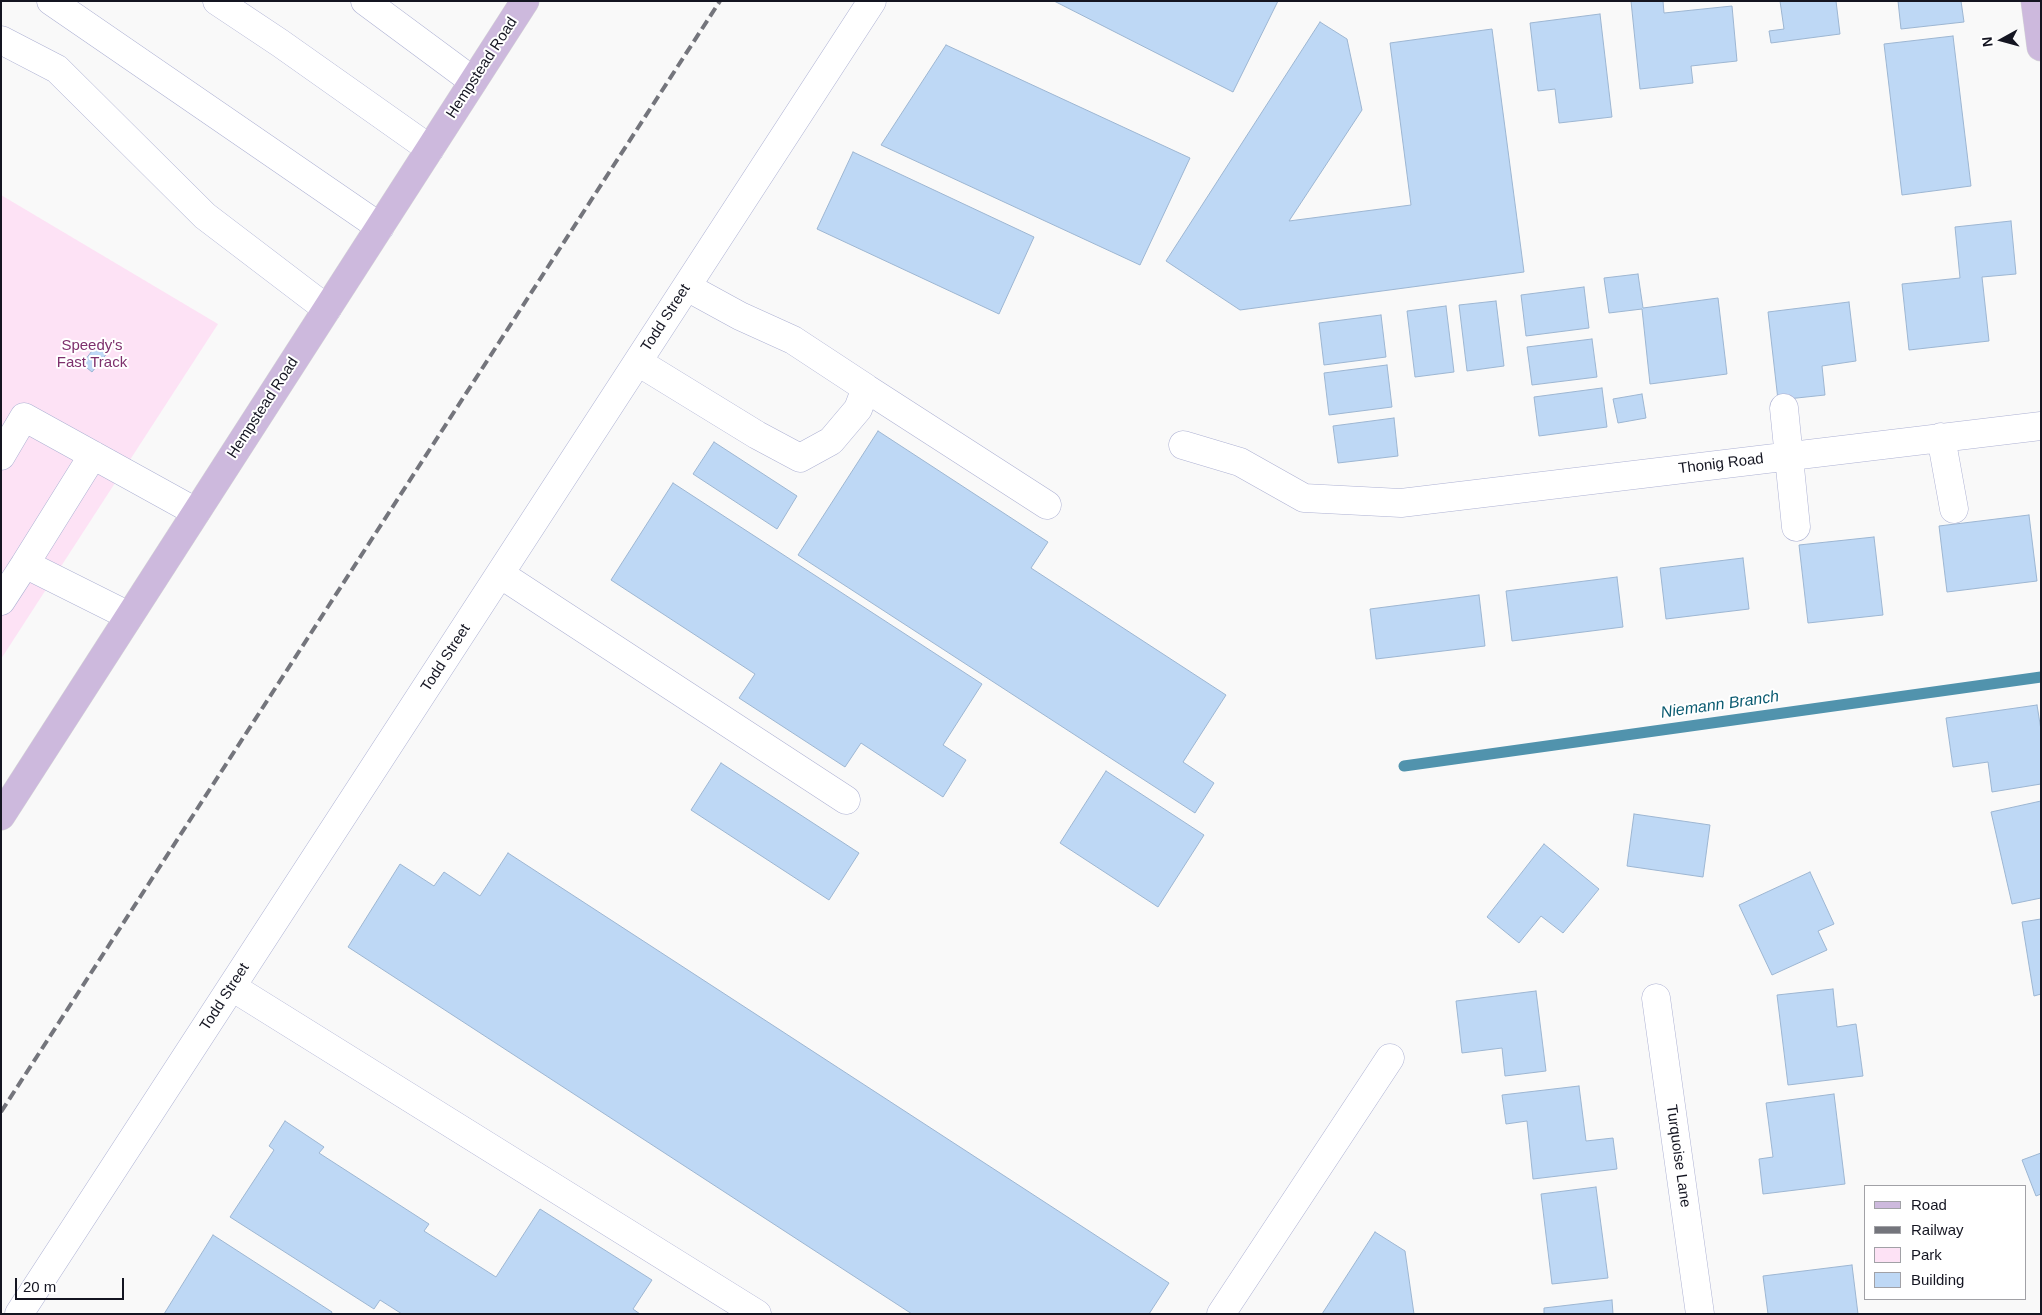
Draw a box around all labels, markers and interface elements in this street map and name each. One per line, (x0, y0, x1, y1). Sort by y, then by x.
street label: Hempstead Road (443, 14, 521, 122)
north arrow (1977, 15, 2027, 65)
text: N (1979, 36, 1996, 48)
street label: Todd Street (638, 281, 694, 355)
park label: Speedy's Fast Track (57, 337, 127, 372)
street label: Hempstead Road (224, 354, 302, 462)
street label: Thonig Road (1677, 450, 1765, 478)
street label: Todd Street (418, 621, 474, 695)
water label: Niemann Branch (1660, 687, 1780, 723)
street label: Todd Street (197, 960, 253, 1034)
street label: Turquoise Lane (1662, 1103, 1694, 1209)
legend (1864, 1185, 2027, 1300)
text: Road (1911, 1196, 1947, 1213)
text: Railway (1911, 1221, 1964, 1238)
text: Park (1911, 1246, 1942, 1263)
scale bar (18, 1268, 126, 1300)
text: Building (1911, 1271, 1964, 1288)
text: 20 m (23, 1278, 56, 1295)

